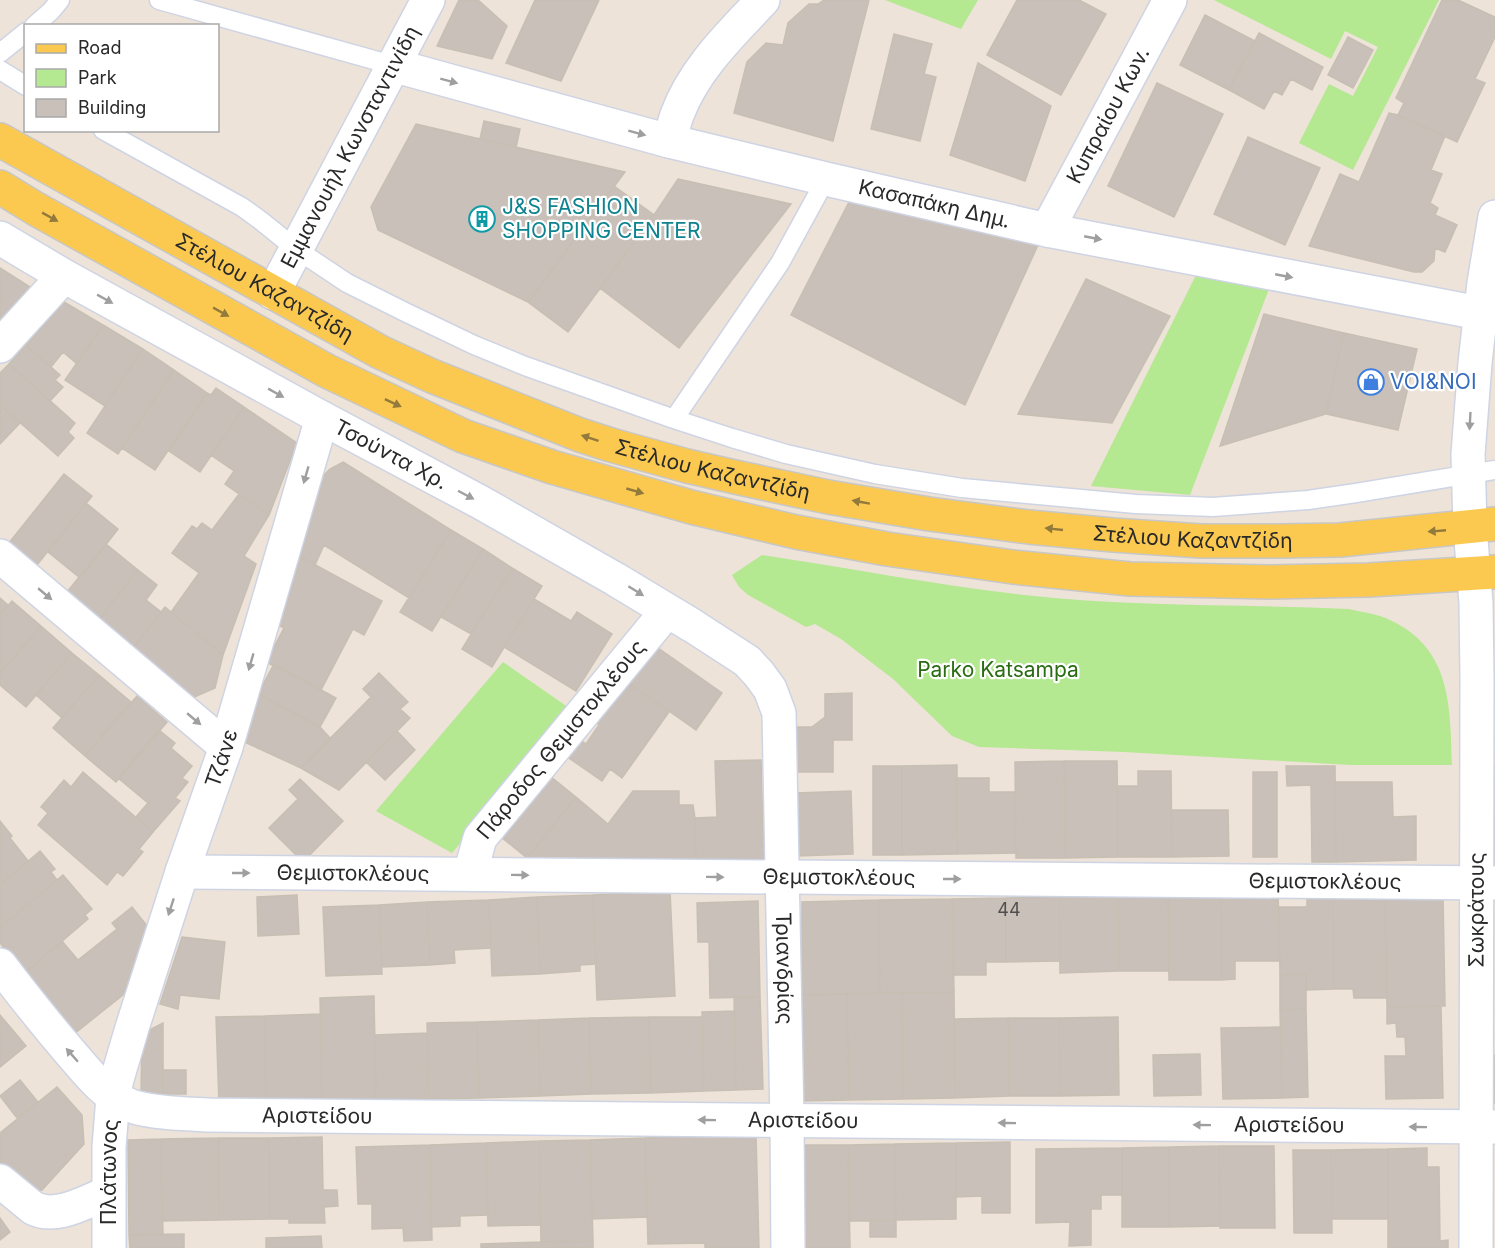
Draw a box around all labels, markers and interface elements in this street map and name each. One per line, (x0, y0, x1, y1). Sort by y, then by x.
street label: Εμμανουήλ Κωνσταντινίδη (275, 21, 424, 272)
legend (24, 24, 219, 132)
text: Road (78, 37, 121, 58)
street label: Κυπραίου Κων. (1061, 43, 1155, 188)
text: Park (78, 67, 117, 88)
one-way arrow (440, 76, 458, 86)
text: Building (78, 97, 146, 118)
one-way arrow (628, 128, 646, 138)
street label: Κασαπάκη Δημ. (856, 174, 1013, 233)
place label: J&S FASHION SHOPPING CENTER (502, 194, 700, 243)
building icon: J&S FASHION SHOPPING CENTER (467, 204, 497, 234)
one-way arrow (42, 212, 59, 222)
street label: Στέλιου Καζαντζίδη (171, 228, 358, 347)
one-way arrow (1083, 234, 1102, 243)
one-way arrow (1275, 272, 1294, 281)
one-way arrow (97, 294, 114, 304)
one-way arrow (213, 307, 230, 317)
shop icon: VOI&NOI (1356, 367, 1386, 397)
place label: VOI&NOI (1390, 369, 1477, 394)
one-way arrow (268, 388, 285, 398)
one-way arrow (384, 398, 402, 408)
one-way arrow (1466, 411, 1475, 430)
street label: Τσούντα Χρ. (330, 414, 452, 495)
one-way arrow (581, 432, 599, 442)
street label: Στέλιου Καζαντζίδη (612, 434, 813, 505)
one-way arrow (301, 466, 310, 484)
one-way arrow (626, 487, 644, 496)
one-way arrow (458, 490, 475, 500)
one-way arrow (851, 498, 870, 507)
street label: Στέλιου Καζαντζίδη (1092, 520, 1293, 553)
one-way arrow (1044, 524, 1063, 534)
one-way arrow (1427, 526, 1446, 536)
one-way arrow (628, 586, 644, 597)
one-way arrow (37, 587, 53, 600)
street label: Πάροδος Θεμιστοκλέους (471, 634, 650, 844)
one-way arrow (246, 653, 255, 671)
park label: Parko Katsampa (917, 657, 1079, 682)
one-way arrow (186, 713, 202, 726)
street label: Τζάνε (200, 726, 243, 791)
street label: Σωκράτους (1463, 852, 1489, 968)
street label: Θεμιστοκλέους (276, 860, 430, 886)
street label: Θεμιστοκλέους (762, 864, 916, 890)
one-way arrow (231, 868, 250, 878)
street label: Θεμιστοκλέους (1248, 868, 1402, 894)
one-way arrow (510, 870, 529, 880)
one-way arrow (705, 872, 724, 882)
one-way arrow (942, 874, 961, 884)
one-way arrow (166, 898, 175, 916)
house number: 44 (997, 899, 1021, 920)
street label: Τριανδρίας (771, 912, 798, 1025)
one-way arrow (66, 1047, 79, 1063)
street label: Αριστείδου (262, 1102, 373, 1129)
street label: Αριστείδου (748, 1107, 859, 1133)
street label: Αριστείδου (1234, 1112, 1345, 1138)
one-way arrow (697, 1115, 716, 1125)
street label: Πλάτωνος (96, 1118, 123, 1225)
one-way arrow (997, 1118, 1016, 1128)
one-way arrow (1192, 1120, 1211, 1130)
one-way arrow (1408, 1122, 1427, 1132)

